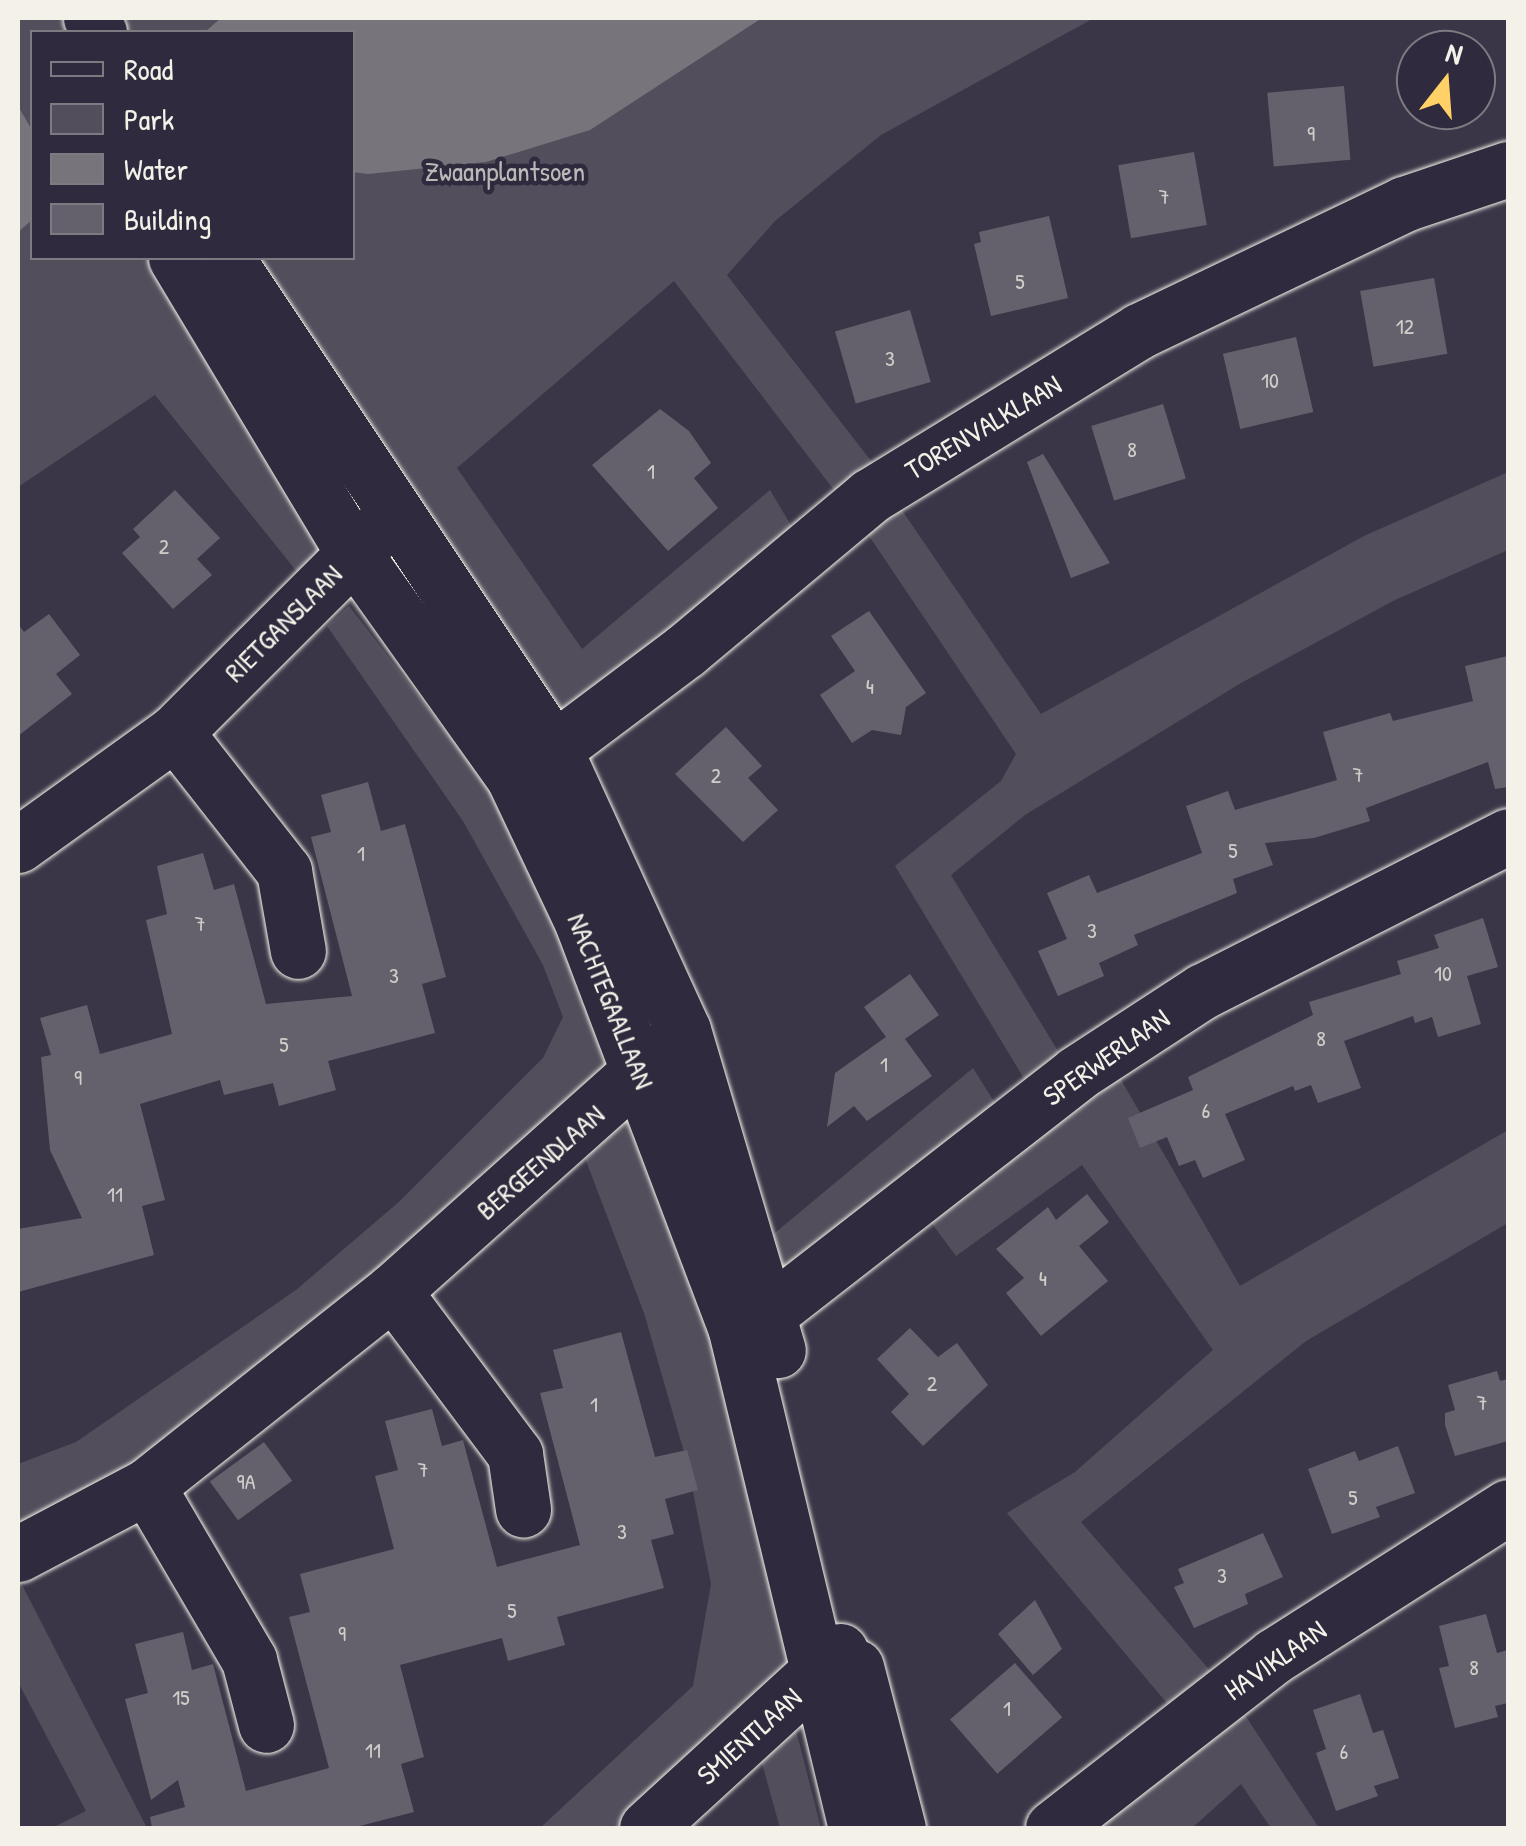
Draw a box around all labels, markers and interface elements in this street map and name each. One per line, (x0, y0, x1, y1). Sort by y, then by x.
legend (30, 30, 355, 260)
north arrow (1396, 30, 1496, 130)
text: N (1442, 33, 1467, 74)
text: Road (124, 49, 173, 89)
text: Park (124, 99, 174, 139)
house number: 9 (1307, 121, 1315, 147)
text: Water (124, 149, 188, 189)
park label: Zwaanplantsoen (425, 154, 585, 188)
house number: 7 (1159, 184, 1169, 210)
text: Building (124, 199, 211, 239)
house number: 5 (1015, 269, 1025, 295)
house number: 12 (1396, 314, 1414, 340)
house number: 3 (885, 346, 895, 372)
street label: TORENVALKLAAN (899, 367, 1067, 487)
house number: 10 (1261, 368, 1279, 394)
house number: 8 (1127, 437, 1137, 463)
house number: 1 (647, 459, 655, 485)
house number: 2 (159, 534, 169, 560)
street label: RIETGANSLAAN (217, 557, 349, 689)
house number: 4 (866, 674, 874, 700)
house number: 7 (1353, 762, 1363, 788)
house number: 2 (711, 763, 721, 789)
house number: 5 (1228, 838, 1238, 864)
house number: 1 (357, 841, 365, 867)
street label: NACHTEGAALLAAN (561, 908, 661, 1094)
house number: 7 (195, 911, 205, 937)
house number: 3 (1087, 918, 1097, 944)
house number: 10 (1434, 961, 1452, 987)
house number: 3 (389, 963, 399, 989)
street label: SPERWERLAAN (1036, 1001, 1176, 1113)
house number: 8 (1316, 1026, 1326, 1052)
house number: 5 (279, 1032, 289, 1058)
house number: 1 (880, 1052, 888, 1078)
house number: 9 (74, 1065, 82, 1091)
street label: BERGEENDLAAN (469, 1097, 611, 1227)
house number: 6 (1202, 1098, 1210, 1124)
house number: 11 (107, 1182, 123, 1208)
house number: 4 (1039, 1266, 1047, 1292)
house number: 2 (927, 1371, 937, 1397)
house number: 7 (1477, 1390, 1487, 1416)
house number: 1 (590, 1392, 598, 1418)
house number: 7 (418, 1457, 428, 1483)
house number: 9A (237, 1469, 255, 1495)
house number: 5 (1348, 1485, 1358, 1511)
house number: 3 (617, 1519, 627, 1545)
house number: 3 (1217, 1563, 1227, 1589)
house number: 5 (507, 1598, 517, 1624)
street label: HAVIKLAAN (1218, 1613, 1332, 1707)
house number: 9 (338, 1621, 346, 1647)
house number: 8 (1469, 1655, 1479, 1681)
street label: SMIENTLAAN (690, 1680, 808, 1792)
house number: 15 (172, 1685, 190, 1711)
house number: 1 (1003, 1696, 1011, 1722)
house number: 11 (365, 1738, 381, 1764)
house number: 6 (1340, 1739, 1348, 1765)

